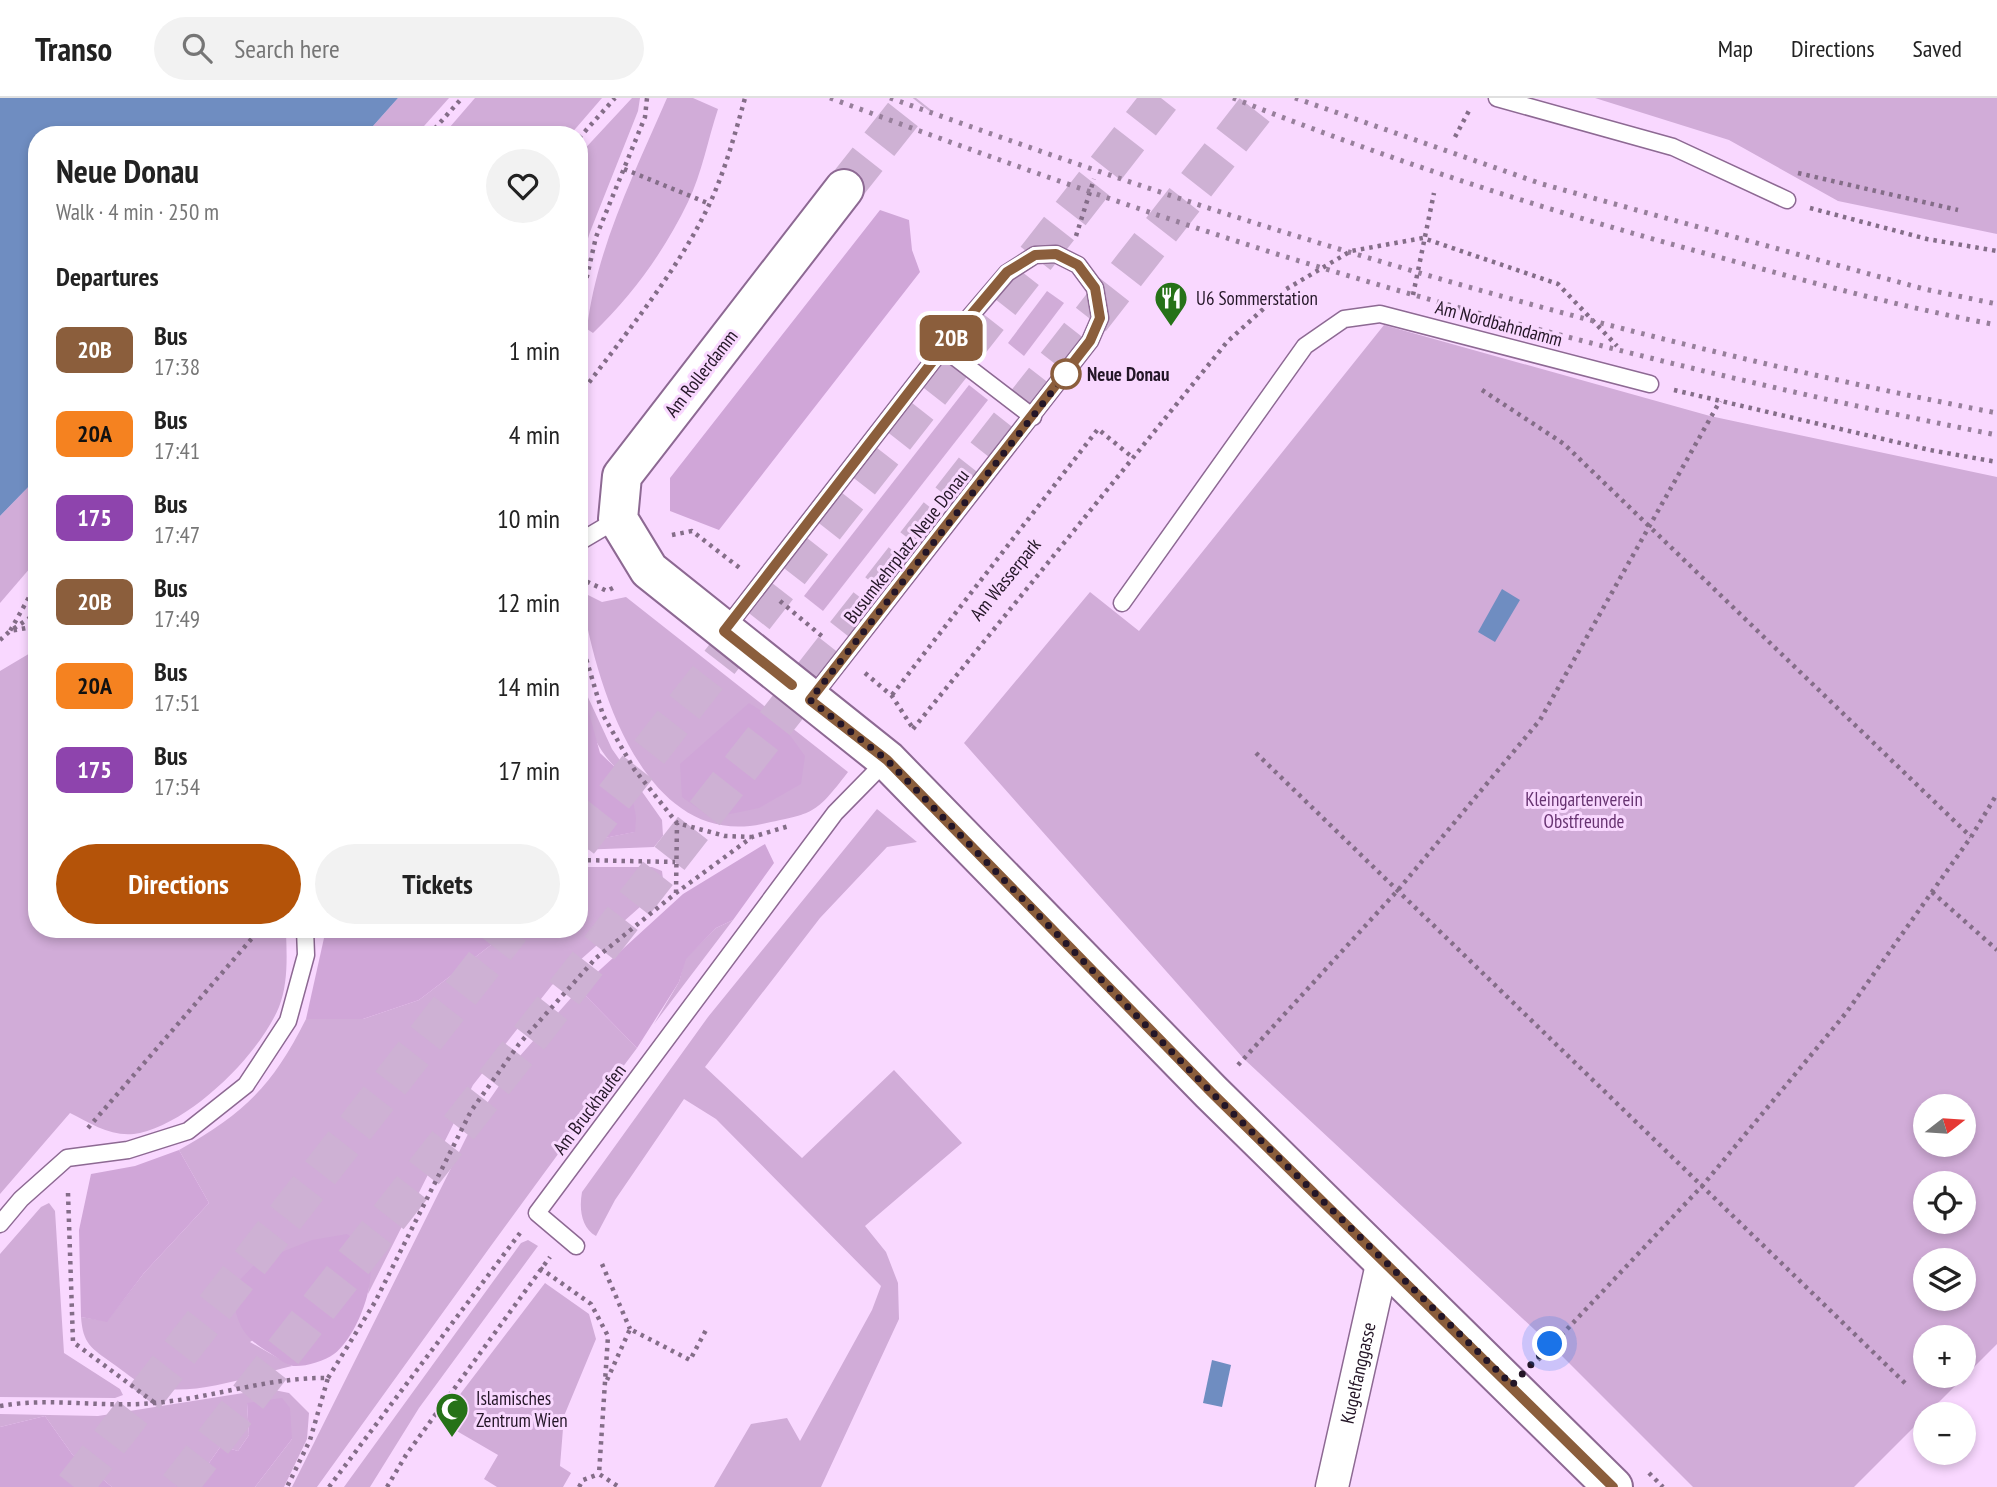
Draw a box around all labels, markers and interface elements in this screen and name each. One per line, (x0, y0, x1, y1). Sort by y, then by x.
search box (154, 17, 644, 80)
text: Transo (35, 27, 112, 70)
icon: search (178, 29, 216, 67)
text: Search here (234, 32, 340, 65)
text: Map (1718, 33, 1753, 64)
text: Directions (1791, 33, 1875, 64)
text: Saved (1913, 33, 1962, 64)
text: Neue Donau (56, 149, 199, 192)
button: heart (486, 149, 560, 223)
text: Walk · 4 min · 250 m (56, 197, 219, 226)
text: Departures (56, 260, 159, 293)
restaurant icon: U6 Sommerstation (1152, 279, 1190, 328)
place label: U6 Sommerstation (1196, 286, 1318, 310)
street label: Am Nordbahndamm (1433, 295, 1565, 351)
line badge: 20B (911, 315, 991, 361)
text: Bus (154, 319, 187, 352)
text: 20B (934, 322, 968, 353)
street label: Am Rollerdamm (659, 324, 743, 422)
text: 20B (77, 334, 112, 365)
text: 1 min (509, 334, 560, 367)
text: 17:38 (154, 352, 200, 381)
marker: Neue Donau (1051, 359, 1081, 389)
place label: Neue Donau (1087, 362, 1169, 386)
text: Bus (154, 403, 187, 436)
text: 20A (77, 418, 112, 449)
text: 4 min (509, 418, 560, 451)
text: 17:41 (154, 436, 200, 465)
street label: Busumkehrplatz Neue Donau (838, 464, 974, 628)
text: Bus (154, 487, 187, 520)
text: 175 (77, 502, 112, 533)
text: 10 min (497, 502, 560, 535)
text: 17:47 (154, 520, 200, 549)
street label: Am Wasserpark (964, 532, 1046, 625)
text: Bus (154, 571, 187, 604)
text: 20B (77, 586, 112, 617)
text: 12 min (497, 586, 560, 619)
text: 17:49 (154, 604, 200, 633)
text: Bus (154, 655, 187, 688)
text: 20A (77, 670, 112, 701)
text: 14 min (497, 670, 560, 703)
text: 17:51 (154, 688, 200, 717)
text: Bus (154, 739, 187, 772)
text: 175 (77, 754, 112, 785)
text: 17 min (498, 754, 560, 787)
text: 17:54 (154, 772, 200, 801)
park label: Kleingartenverein Obstfreunde (1525, 787, 1643, 833)
button: Directions (56, 844, 301, 924)
button: Tickets (315, 844, 560, 924)
street label: Am Bruckhaufen (547, 1059, 631, 1159)
north arrow (1913, 1094, 1976, 1157)
map controls (1913, 1094, 1976, 1465)
button: locate (1913, 1171, 1976, 1234)
button: layers (1913, 1248, 1976, 1311)
street label: Kugelfanggasse (1335, 1320, 1381, 1426)
button: + (1913, 1325, 1976, 1388)
your location (1532, 1326, 1567, 1361)
place label: Islamisches Zentrum Wien (476, 1386, 568, 1432)
mosque icon: Islamisches Zentrum Wien (433, 1390, 471, 1439)
button: − (1913, 1402, 1976, 1465)

